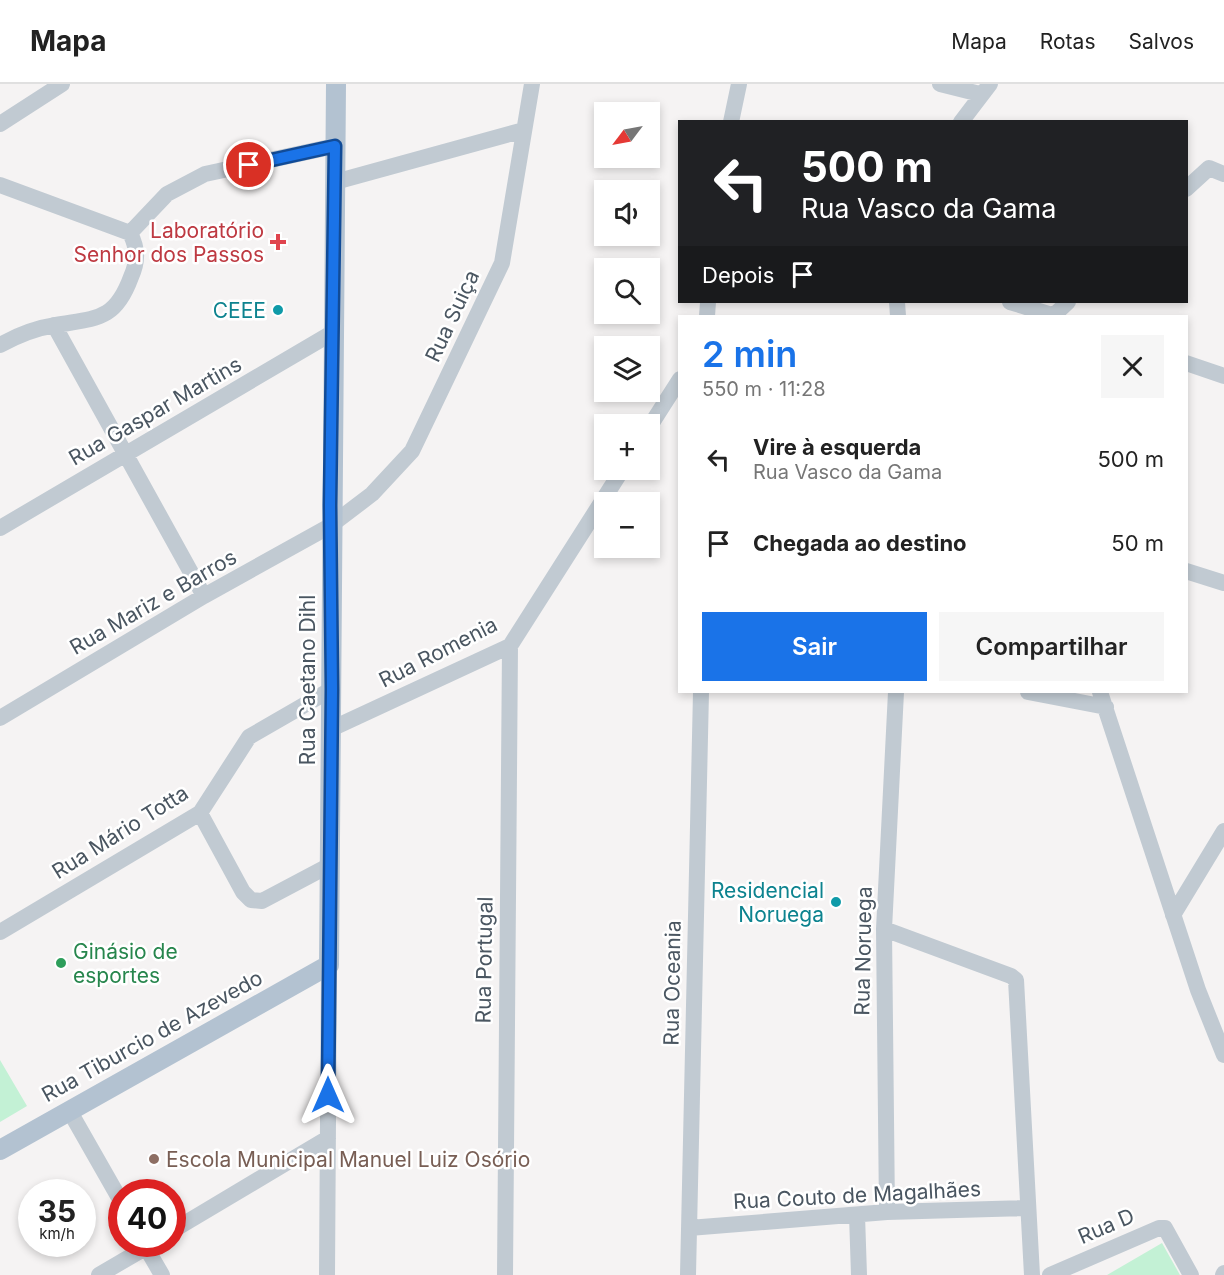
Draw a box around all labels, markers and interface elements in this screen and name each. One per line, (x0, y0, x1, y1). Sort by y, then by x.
text: Mapa (30, 24, 107, 58)
text: Mapa (951, 29, 1007, 54)
text: Rotas (1040, 29, 1095, 54)
text: Salvos (1128, 29, 1194, 54)
north arrow (594, 102, 660, 168)
map controls (594, 102, 660, 558)
pin (223, 139, 274, 190)
text: 500 m (801, 141, 933, 192)
icon: left (702, 144, 780, 222)
icon: arrive (232, 148, 265, 181)
button: sound (594, 180, 660, 246)
text: Rua Vasco da Gama (801, 192, 1056, 225)
place label: Laboratório Senhor dos Passos (74, 218, 264, 267)
marker: Laboratório Senhor dos Passos (269, 233, 287, 251)
button: search (594, 258, 660, 324)
icon: arrive (786, 258, 819, 291)
text: Depois (702, 262, 774, 288)
street label: Rua Suiça (420, 266, 484, 366)
place label: CEEE (213, 298, 266, 323)
marker: CEEE (271, 303, 285, 317)
text: 2 min (702, 332, 797, 376)
button: close (1101, 335, 1164, 398)
button: layers (594, 336, 660, 402)
street label: Rua Gaspar Martins (64, 351, 246, 471)
text: 550 m · 11:28 (702, 377, 826, 401)
button: + (594, 414, 660, 480)
text: Vire à esquerda (753, 434, 921, 460)
icon: left (702, 443, 735, 476)
text: 500 m (1097, 446, 1164, 472)
text: Rua Vasco da Gama (753, 460, 942, 484)
button: − (594, 492, 660, 558)
icon: arrive (702, 527, 735, 560)
text: Chegada ao destino (753, 530, 967, 556)
text: 50 m (1111, 530, 1164, 556)
street label: Rua Mariz e Barros (65, 544, 241, 660)
street label: Rua Caetano Dihl (295, 595, 320, 765)
street label: Rua Romenia (375, 611, 501, 693)
button: Sair (702, 612, 927, 681)
button: Compartilhar (939, 612, 1164, 681)
street label: Rua Mário Totta (47, 780, 193, 884)
place label: Residencial Noruega (711, 878, 824, 927)
street label: Rua Noruega (849, 886, 877, 1016)
marker: Residencial Noruega (829, 895, 843, 909)
street label: Rua Portugal (470, 896, 498, 1024)
street label: Rua Oceania (658, 920, 686, 1046)
place label: Ginásio de esportes (73, 939, 178, 988)
marker: Ginásio de esportes (54, 956, 68, 970)
street label: Rua Tiburcio de Azevedo (37, 965, 267, 1107)
position arrow (296, 1063, 360, 1127)
place label: Escola Municipal Manuel Luiz Osório (166, 1147, 530, 1172)
marker: Escola Municipal Manuel Luiz Osório (147, 1152, 161, 1166)
street label: Rua Couto de Magalhães (732, 1176, 982, 1214)
speed limit sign: 40 (108, 1179, 186, 1257)
text: 35 (38, 1193, 76, 1229)
street label: Rua D (1074, 1203, 1138, 1249)
text: km/h (39, 1224, 75, 1243)

